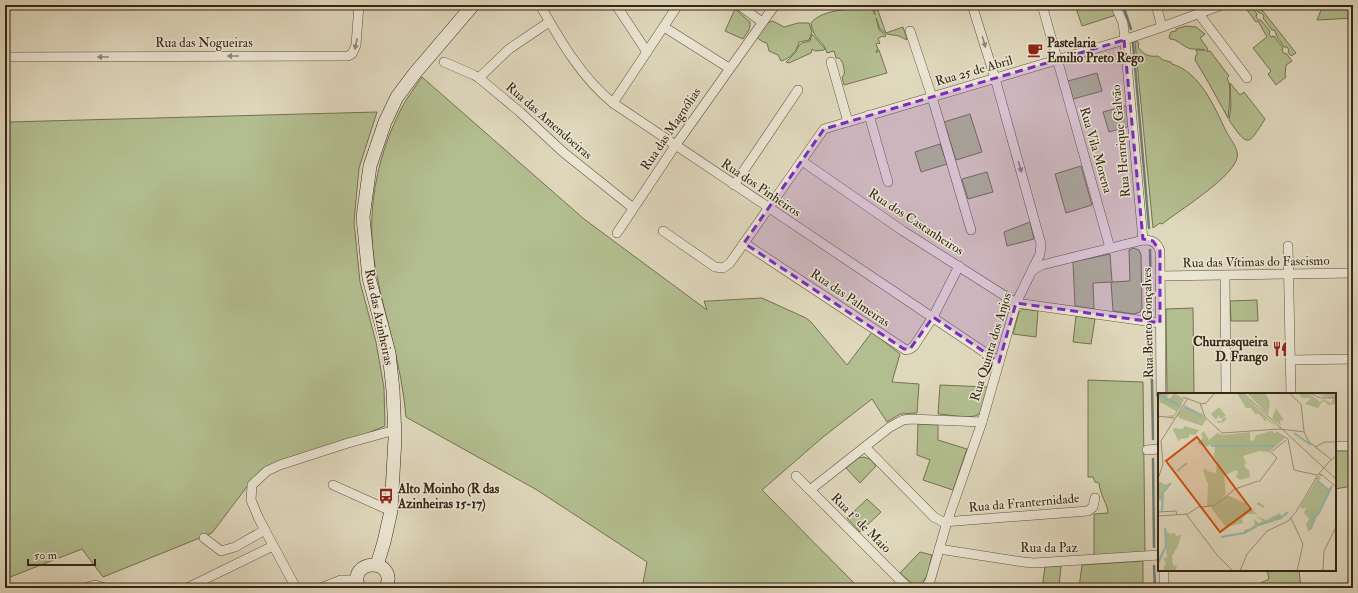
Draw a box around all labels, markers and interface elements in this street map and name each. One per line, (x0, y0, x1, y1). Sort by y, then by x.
street label: Rua das Nogueiras (155, 35, 253, 51)
place label: Pastelaria Emilio Preto Rego (1047, 35, 1145, 67)
one-way arrow (981, 36, 987, 48)
one-way arrow (352, 37, 358, 50)
cafe icon: Pastelaria Emilio Preto Rego (1026, 41, 1044, 59)
street label: Rua 25 de Abril (933, 52, 1015, 90)
one-way arrow (226, 53, 239, 59)
one-way arrow (96, 54, 109, 60)
street label: Rua das Amendoeiras (502, 79, 596, 163)
street label: Rua das Magnólias (637, 84, 705, 174)
street label: Rua Henrique Galvão (1108, 84, 1134, 198)
street label: Rua Vila Morena (1076, 105, 1116, 196)
street label: Rua dos Pinheiros (718, 155, 804, 221)
one-way arrow (1017, 161, 1023, 173)
street label: Rua dos Castanheiros (865, 185, 967, 259)
street label: Rua das Vítimas do Fascismo (1182, 253, 1330, 271)
street label: Rua das Palmeiras (807, 266, 893, 331)
street label: Rua das Azinheiras (361, 267, 397, 367)
street label: Rua Bento Gonçalves (1139, 267, 1157, 379)
street label: Rua Quinta dos Anjos (967, 290, 1015, 403)
place label: Churrasqueira D. Frango (1193, 334, 1269, 366)
restaurant icon: Churrasqueira D. Frango (1271, 340, 1289, 358)
inset map (1158, 393, 1336, 571)
place label: Alto Moinho (R das Azinheiras 15-17) (397, 481, 500, 512)
bus stop icon: Alto Moinho (R das Azinheiras 15-17) (377, 487, 395, 505)
street label: Rua 1º de Maio (828, 490, 894, 556)
street label: Rua da Franternidade (968, 490, 1081, 516)
street label: Rua da Paz (1020, 540, 1078, 556)
scale bar (28, 541, 95, 567)
text: 50 m (34, 548, 58, 563)

